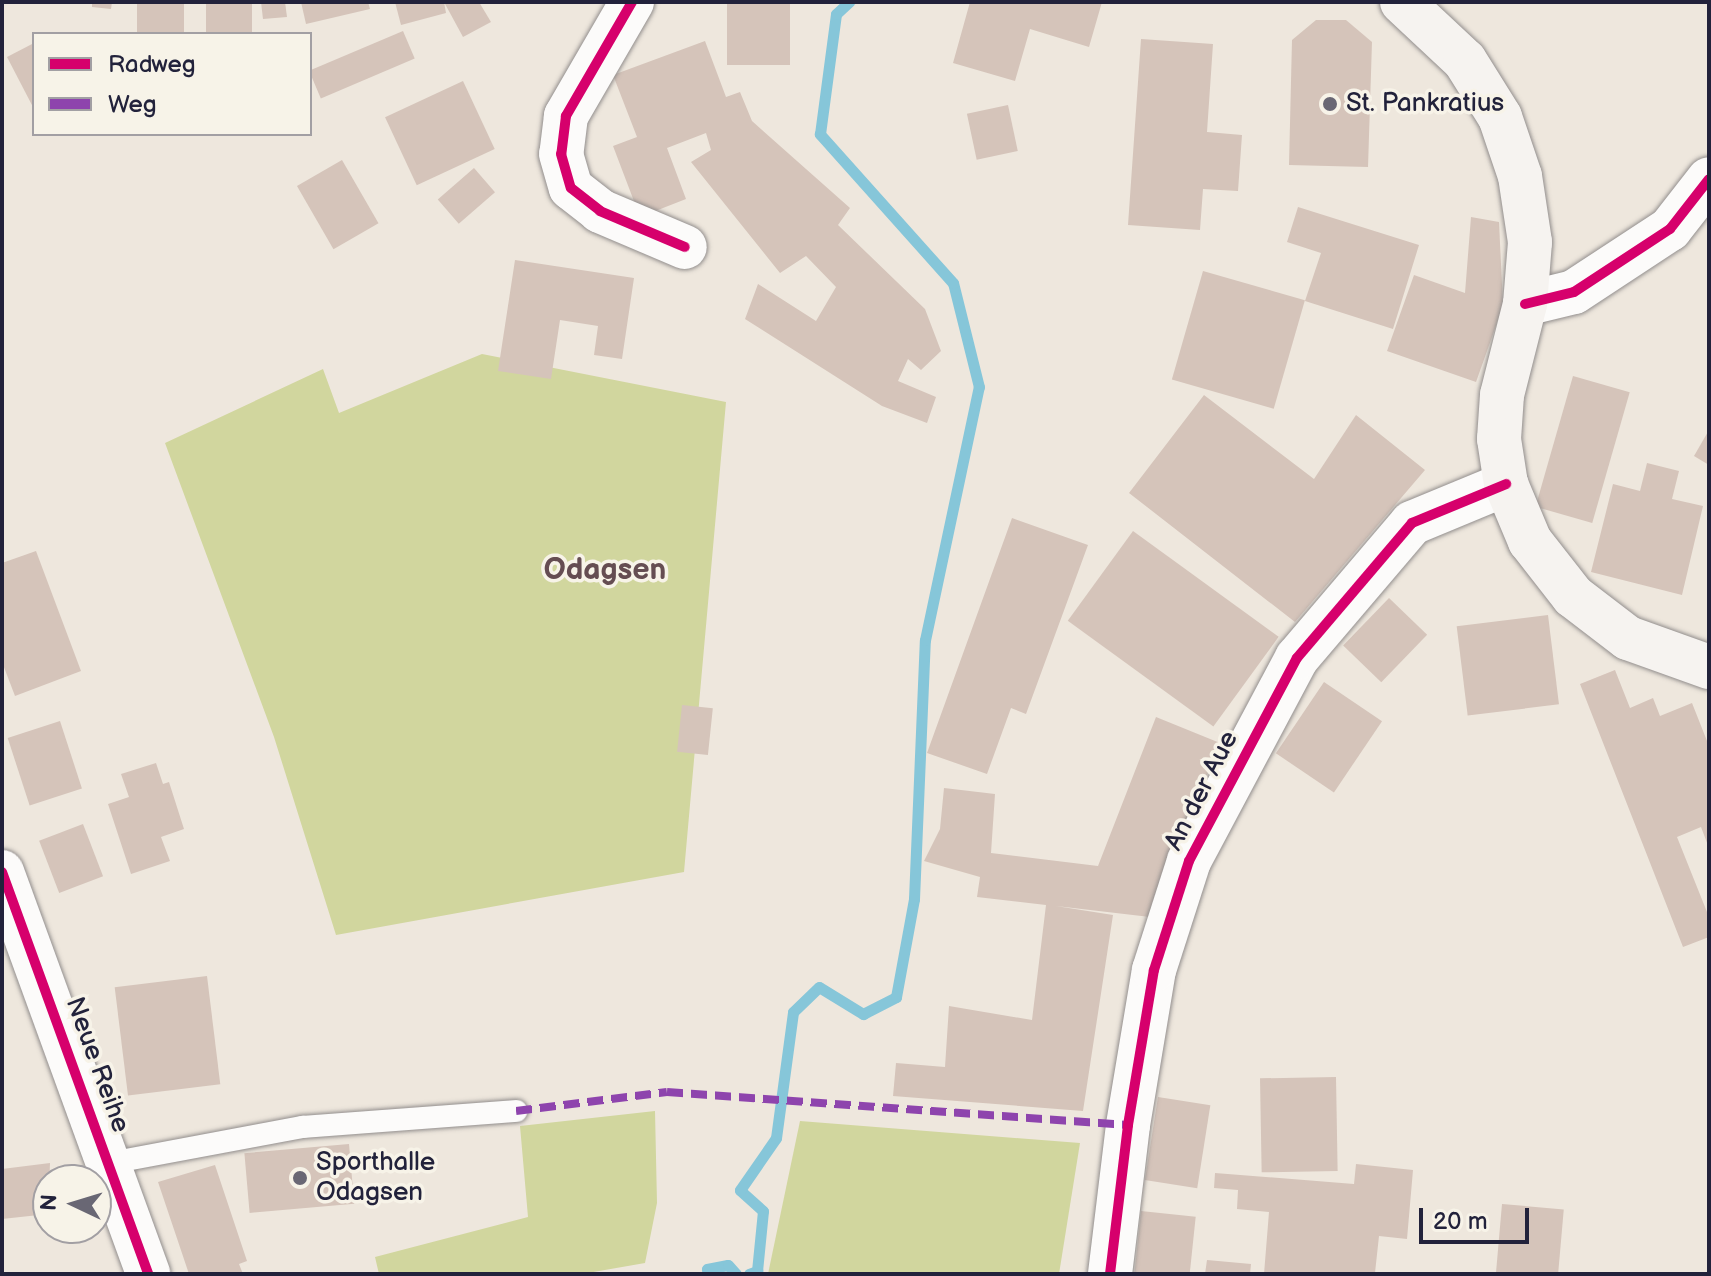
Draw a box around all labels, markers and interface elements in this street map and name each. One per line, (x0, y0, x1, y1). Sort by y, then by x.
legend (32, 32, 312, 136)
text: Radweg (108, 50, 195, 79)
place label: St. Pankratius (1346, 88, 1504, 120)
text: Weg (108, 90, 157, 119)
marker: St. Pankratius (1321, 95, 1339, 113)
district label: Odagsen (544, 552, 666, 588)
street label: An der Aue (1159, 726, 1245, 856)
street label: Neue Reihe (58, 993, 136, 1137)
place label: Sporthalle Odagsen (316, 1147, 435, 1208)
north arrow (32, 1164, 112, 1244)
marker: Sporthalle Odagsen (291, 1169, 309, 1187)
scale bar (1423, 1192, 1533, 1242)
text: N (36, 1193, 64, 1212)
text: 20 m (1433, 1207, 1488, 1236)

